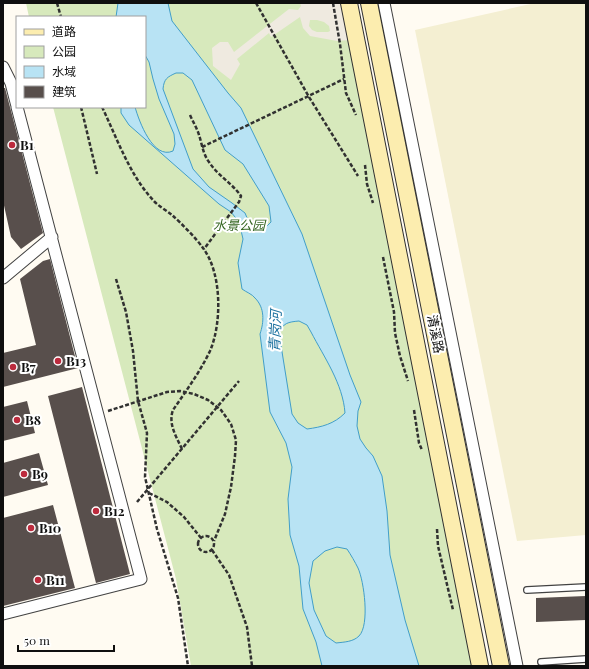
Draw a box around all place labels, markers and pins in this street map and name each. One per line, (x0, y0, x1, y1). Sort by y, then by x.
place label: B1 (20, 136, 34, 153)
marker: B1 (7, 140, 17, 150)
place label: B13 (66, 352, 86, 369)
marker: B13 (53, 356, 63, 366)
place label: B7 (21, 358, 36, 375)
marker: B7 (8, 362, 18, 372)
place label: B8 (25, 411, 41, 428)
marker: B8 (12, 415, 22, 425)
place label: B9 (32, 465, 48, 482)
marker: B9 (19, 469, 29, 479)
place label: B12 (104, 502, 125, 519)
marker: B12 (91, 506, 101, 516)
place label: B10 (39, 519, 61, 536)
marker: B10 (26, 523, 36, 533)
place label: B11 (46, 571, 65, 588)
marker: B11 (33, 575, 43, 585)

